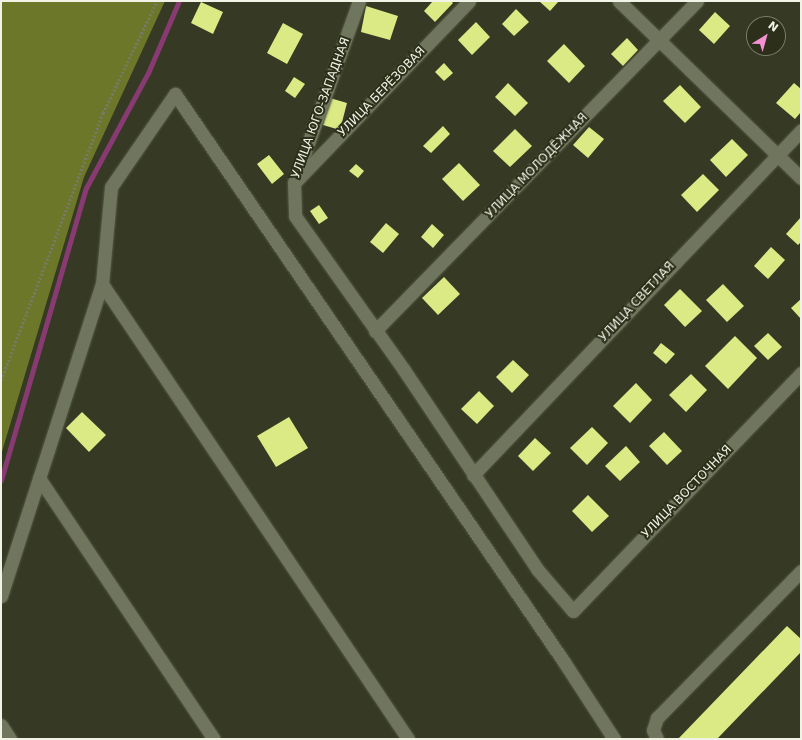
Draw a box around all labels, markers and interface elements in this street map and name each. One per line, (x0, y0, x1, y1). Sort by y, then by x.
north arrow (746, 16, 786, 56)
text: N (765, 19, 781, 35)
street label: УЛИЦА ЮГО-ЗАПАДНАЯ (289, 36, 353, 180)
street label: УЛИЦА БЕРЁЗОВАЯ (335, 44, 429, 140)
street label: УЛИЦА МОЛОДЁЖНАЯ (483, 111, 591, 221)
street label: УЛИЦА СВЕТЛАЯ (596, 259, 678, 345)
street label: УЛИЦА ВОСТОЧНАЯ (639, 443, 735, 541)

